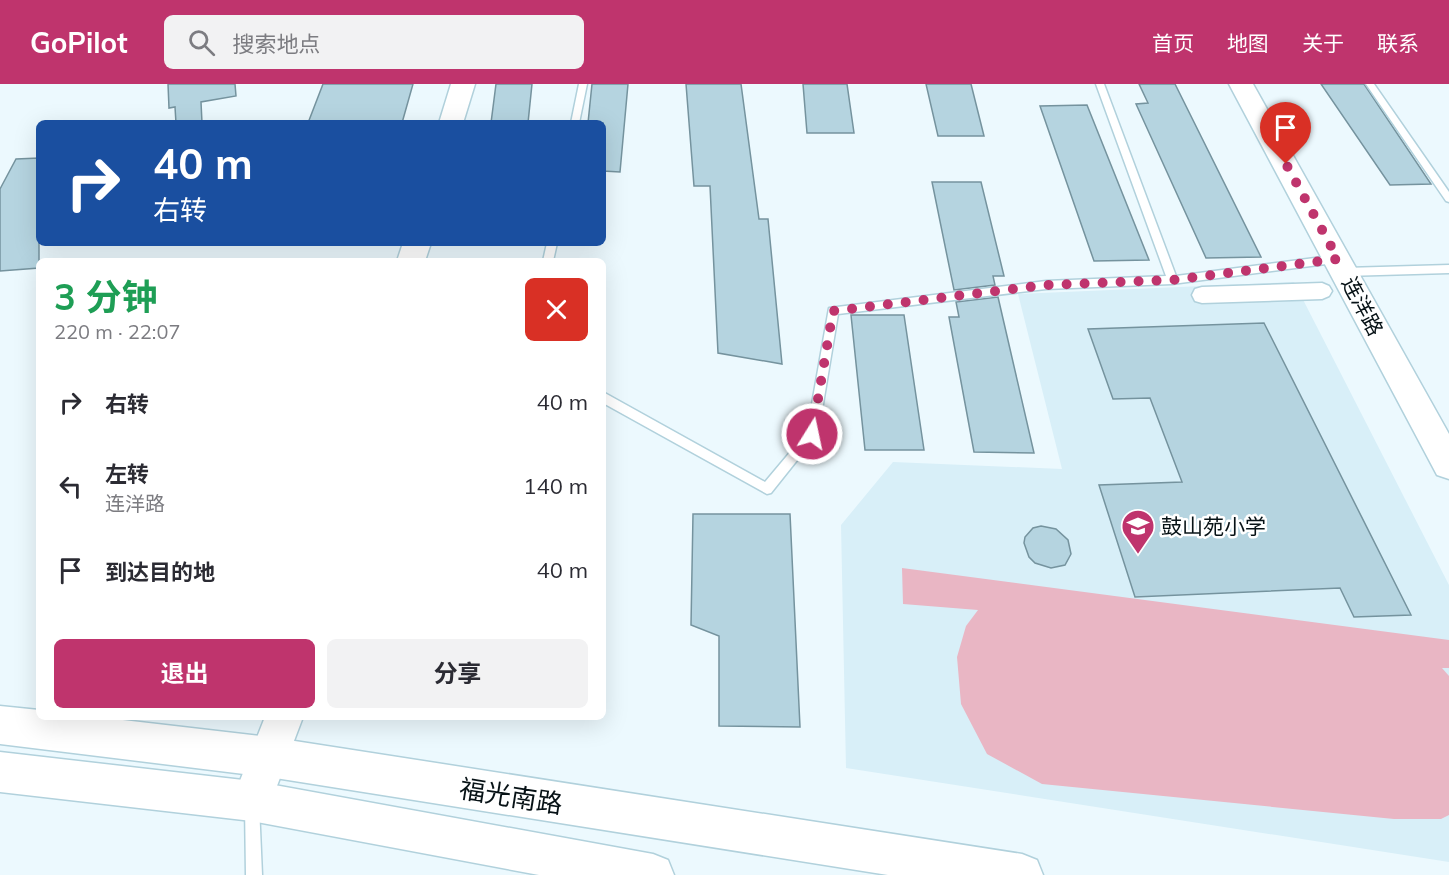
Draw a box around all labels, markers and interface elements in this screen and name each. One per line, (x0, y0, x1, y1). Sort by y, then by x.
search box (164, 15, 584, 69)
text: GoPilot (30, 25, 128, 60)
icon: search (185, 26, 218, 59)
text: 搜索地点 (233, 30, 321, 58)
text: 首页 (1152, 30, 1194, 56)
text: 地图 (1227, 30, 1269, 56)
text: 关于 (1302, 30, 1344, 56)
text: 联系 (1377, 30, 1419, 56)
pin (1260, 102, 1311, 164)
icon: arrive (1269, 111, 1302, 144)
text: 40 m (153, 137, 253, 190)
icon: right (54, 144, 132, 222)
text: 右转 (153, 193, 207, 227)
street label: 连洋路 (1337, 272, 1389, 340)
text: 3 分钟 (54, 274, 157, 319)
button: close (525, 278, 588, 341)
text: 220 m · 22:07 (54, 319, 180, 344)
icon: right (54, 386, 87, 419)
text: 40 m (537, 388, 588, 416)
text: 右转 (105, 390, 149, 418)
position arrow (780, 402, 844, 466)
text: 左转 (105, 460, 149, 488)
icon: left (54, 470, 87, 503)
text: 140 m (523, 472, 588, 500)
text: 连洋路 (105, 491, 165, 516)
school or university icon: 鼓山苑小学 (1120, 508, 1156, 555)
place label: 鼓山苑小学 (1161, 513, 1266, 539)
icon: arrive (54, 554, 87, 587)
text: 40 m (537, 556, 588, 584)
text: 到达目的地 (105, 558, 215, 586)
button: 退出 (54, 639, 315, 708)
button: 分享 (327, 639, 588, 708)
street label: 福光南路 (457, 772, 565, 820)

